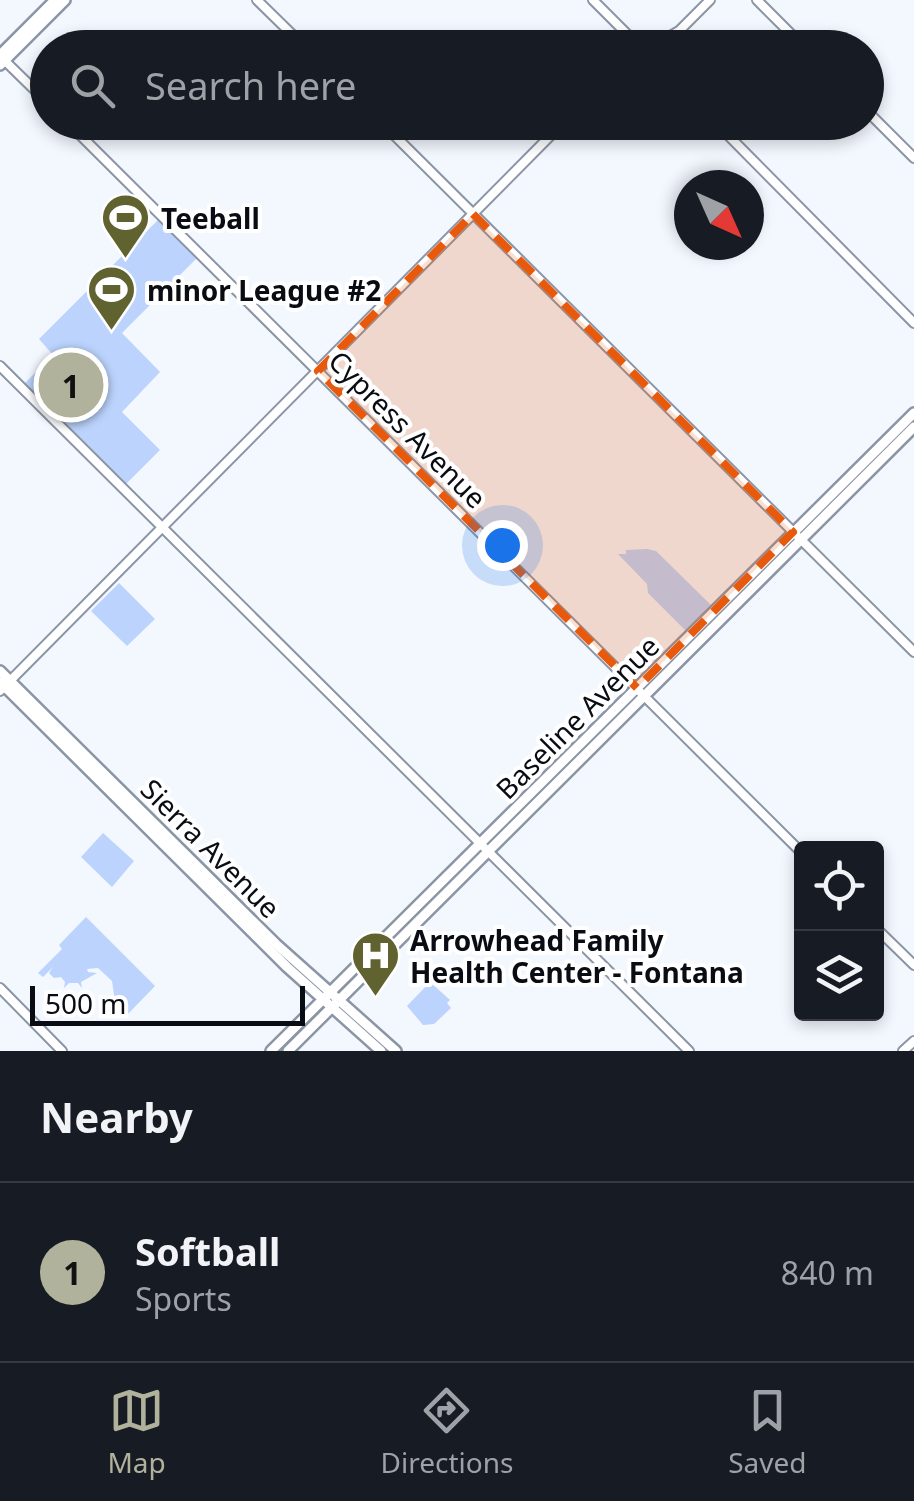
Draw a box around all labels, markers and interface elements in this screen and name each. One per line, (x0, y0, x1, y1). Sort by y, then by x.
search box (30, 30, 884, 140)
icon: search (65, 58, 120, 113)
text: Search here (145, 59, 356, 111)
north arrow (674, 170, 764, 260)
sports icon: Teeball (100, 192, 152, 260)
place label: Teeball (161, 199, 260, 237)
sports icon: minor League #2 (86, 264, 138, 332)
place label: minor League #2 (147, 271, 381, 309)
street label: Cypress Avenue (321, 342, 495, 516)
pin: 1 (38, 348, 104, 422)
your location (477, 520, 528, 571)
street label: Baseline Avenue (487, 627, 667, 807)
street label: Sierra Avenue (133, 770, 289, 926)
map controls (794, 841, 884, 1021)
button: locate (794, 841, 884, 931)
place label: Arrowhead Family Health Center - Fontana (410, 921, 744, 991)
hospital icon: Arrowhead Family Health Center - Fontana (349, 930, 401, 998)
button: layers (794, 931, 884, 1021)
scale bar (30, 981, 305, 1026)
text: 500 m (45, 984, 127, 1022)
text: Nearby (40, 1088, 193, 1145)
text: Softball (135, 1225, 280, 1277)
text: 1 (63, 1251, 82, 1294)
text: 840 m (781, 1251, 874, 1294)
text: Sports (135, 1277, 232, 1320)
tab: Map (107, 1383, 166, 1481)
tab: Directions (381, 1383, 513, 1481)
tab: Saved (728, 1383, 807, 1481)

